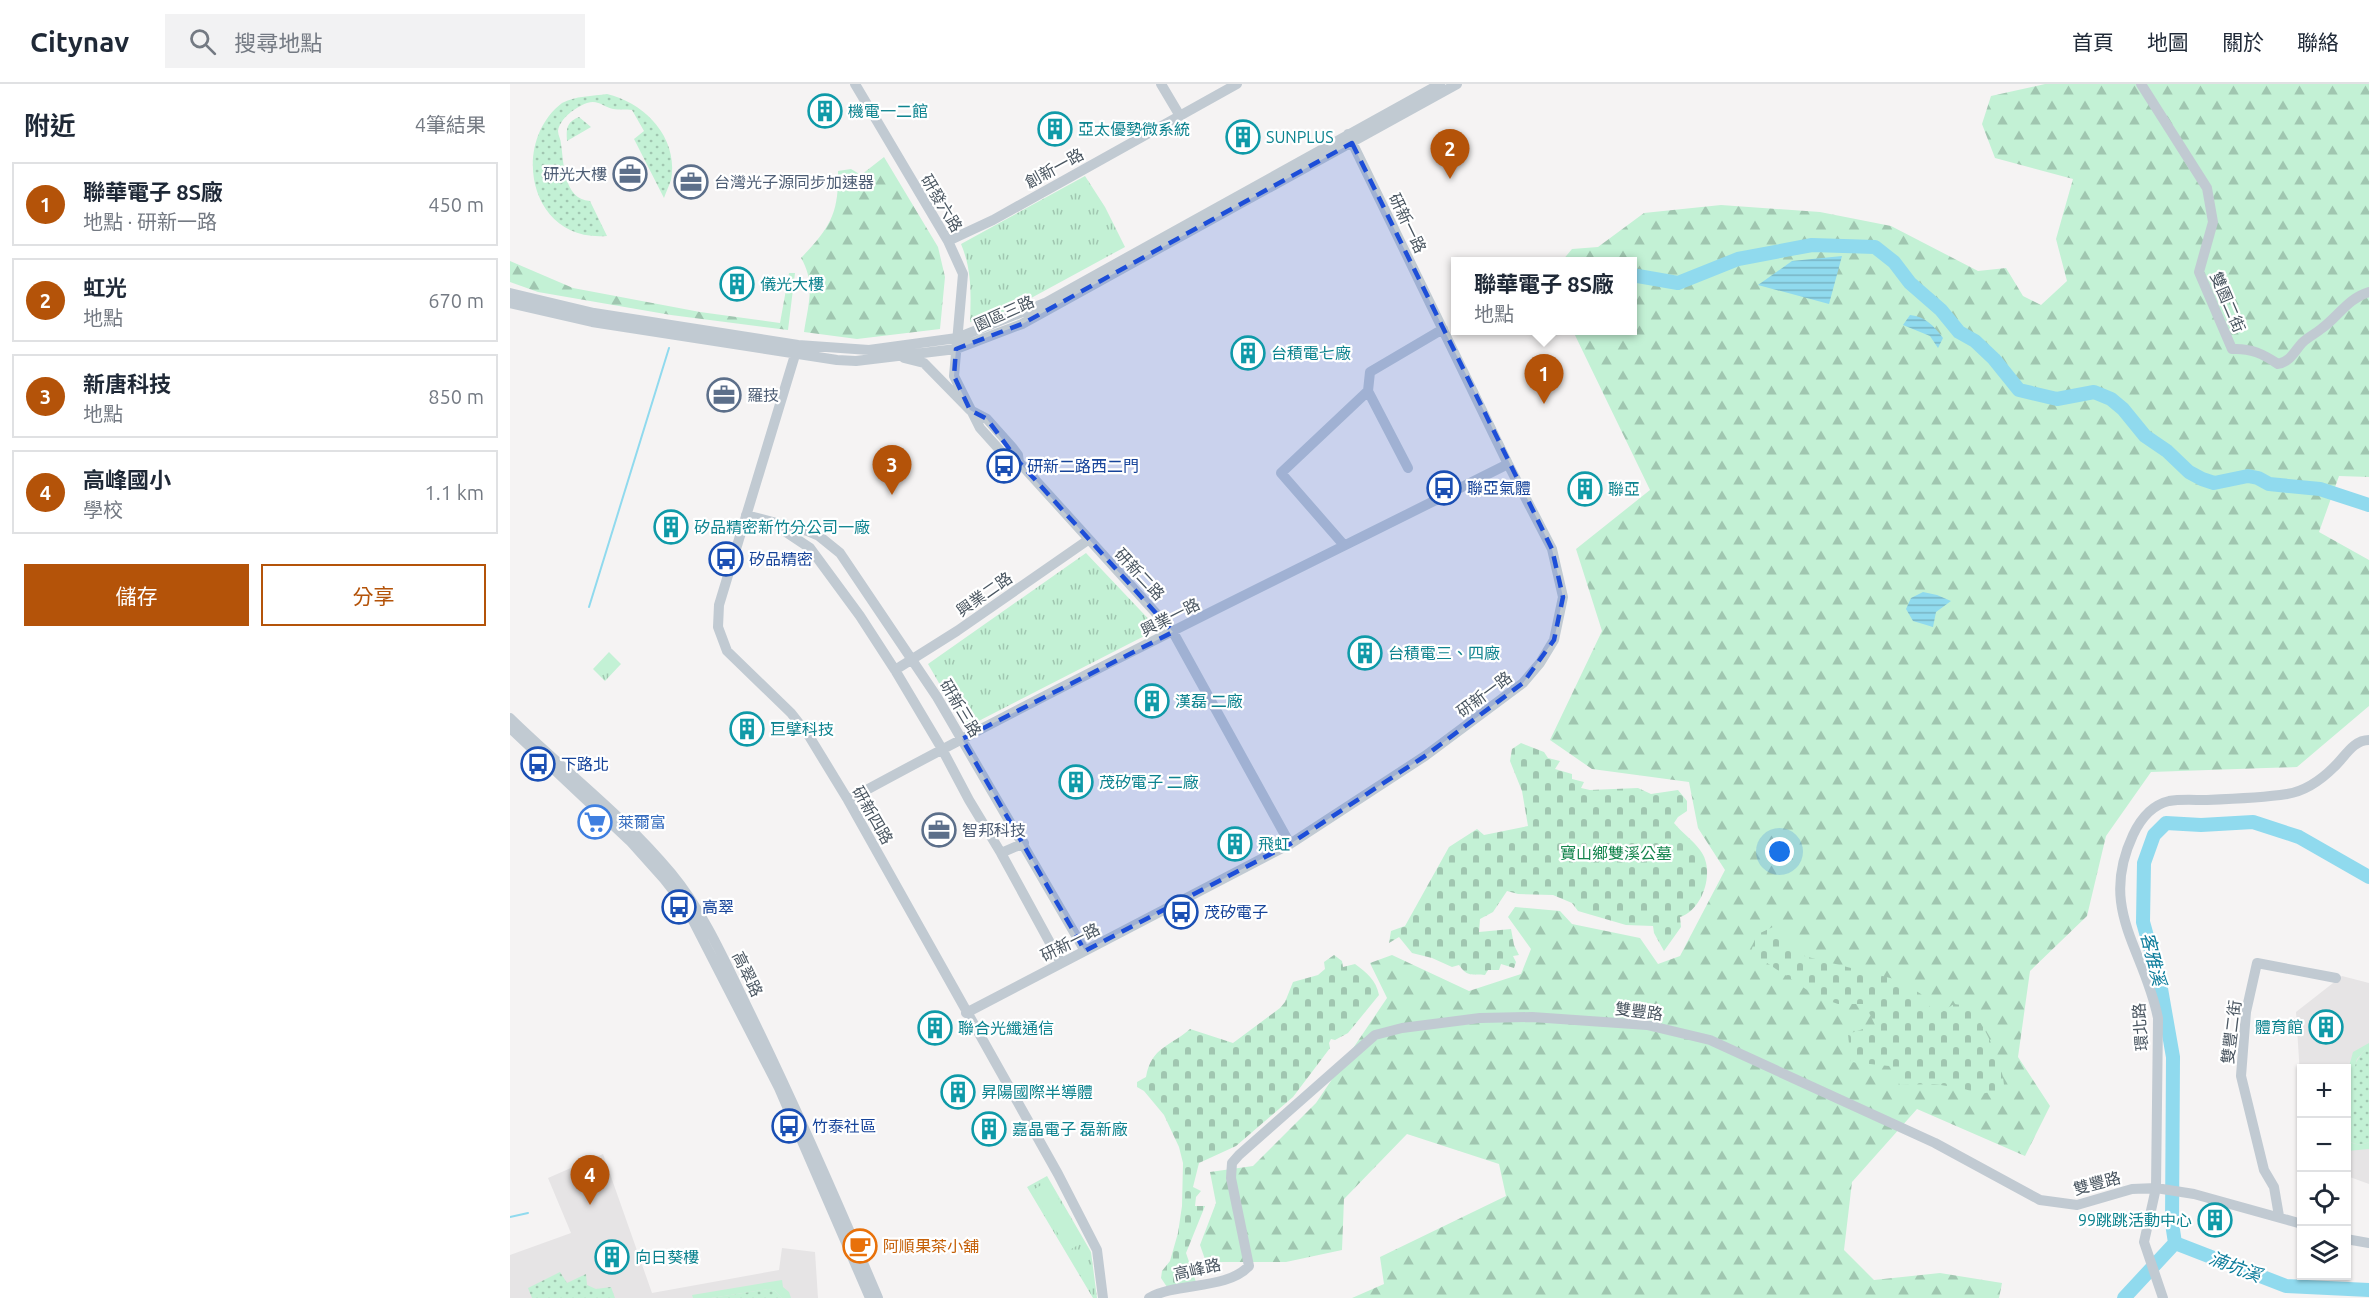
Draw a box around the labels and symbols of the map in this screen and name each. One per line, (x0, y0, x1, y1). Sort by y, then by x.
building icon: 機電一二館 (807, 93, 843, 129)
place label: 機電一二館 (848, 102, 928, 120)
building icon: 亞太優勢微系統 (1037, 111, 1073, 147)
building icon: SUNPLUS (1225, 119, 1261, 155)
place label: 亞太優勢微系統 (1078, 120, 1190, 138)
place label: SUNPLUS (1266, 128, 1334, 146)
pin: 2 (1430, 130, 1470, 179)
street label: 創新一路 (1022, 145, 1086, 191)
office icon: 研光大樓 (612, 156, 648, 192)
office icon: 台灣光子源同步加速器 (673, 164, 709, 200)
place label: 研光大樓 (543, 165, 607, 183)
street label: 研發六路 (918, 171, 966, 235)
place label: 台灣光子源同步加速器 (714, 173, 874, 191)
street label: 研新一路 (1386, 190, 1430, 256)
building icon: 儀光大樓 (719, 266, 755, 302)
street label: 雙園二街 (2207, 269, 2249, 335)
place label: 儀光大樓 (760, 275, 824, 293)
street label: 園區三路 (971, 292, 1037, 334)
building icon: 台積電七廠 (1230, 335, 1266, 371)
place label: 台積電七廠 (1271, 344, 1351, 362)
pin: 1 (1524, 354, 1564, 404)
office icon: 羅技 (706, 377, 742, 413)
place label: 羅技 (747, 386, 779, 404)
pin: 3 (872, 446, 911, 495)
bus stop icon: 研新二路西二門 (986, 448, 1022, 484)
place label: 研新二路西二門 (1027, 457, 1139, 475)
bus stop icon: 聯亞氣體 (1426, 470, 1462, 506)
building icon: 聯亞 (1567, 471, 1603, 507)
place label: 聯亞氣體 (1467, 479, 1531, 497)
place label: 聯亞 (1608, 480, 1640, 498)
building icon: 矽品精密新竹分公司一廠 (653, 509, 689, 545)
place label: 矽品精密新竹分公司一廠 (694, 518, 870, 536)
bus stop icon: 矽品精密 (708, 541, 744, 577)
street label: 研新二路 (1112, 544, 1168, 604)
place label: 矽品精密 (749, 550, 813, 568)
street label: 興業二路 (953, 568, 1015, 620)
street label: 興業一路 (1137, 594, 1203, 640)
building icon: 台積電三、四廠 (1347, 635, 1383, 671)
place label: 台積電三、四廠 (1388, 644, 1500, 662)
street label: 研新一路 (1453, 668, 1515, 720)
street label: 研新三路 (937, 676, 985, 740)
building icon: 漢磊 二廠 (1134, 683, 1170, 719)
place label: 漢磊 二廠 (1175, 692, 1243, 710)
building icon: 巨擘科技 (729, 711, 765, 747)
place label: 巨擘科技 (770, 720, 834, 738)
bus stop icon: 下路北 (520, 746, 556, 782)
place label: 下路北 (561, 755, 609, 773)
building icon: 茂矽電子 二廠 (1058, 764, 1094, 800)
place label: 茂矽電子 二廠 (1099, 773, 1199, 791)
street label: 研新四路 (849, 783, 897, 847)
supermarket icon: 萊爾富 (577, 804, 613, 840)
office icon: 智邦科技 (921, 812, 957, 848)
place label: 萊爾富 (618, 813, 666, 831)
place label: 智邦科技 (962, 821, 1026, 839)
building icon: 飛虹 (1217, 826, 1253, 862)
place label: 飛虹 (1258, 835, 1290, 853)
your location (1765, 837, 1794, 866)
park label: 寶山鄉雙溪公墓 (1560, 844, 1672, 862)
bus stop icon: 高翠 (661, 889, 697, 925)
bus stop icon: 茂矽電子 (1163, 894, 1199, 930)
place label: 高翠 (702, 898, 734, 916)
place label: 茂矽電子 (1204, 903, 1268, 921)
street label: 研新一路 (1037, 919, 1103, 965)
water label: 客雅溪 (2138, 930, 2171, 990)
street label: 高翠路 (729, 948, 767, 1000)
street label: 雙豐路 (1614, 999, 1664, 1023)
street label: 雙豐二街 (2218, 999, 2244, 1065)
street label: 環北路 (2129, 1002, 2151, 1052)
building icon: 體育館 (2308, 1009, 2344, 1045)
building icon: 聯合光纖通信 (917, 1010, 953, 1046)
place label: 體育館 (2255, 1018, 2303, 1036)
place label: 聯合光纖通信 (958, 1019, 1054, 1037)
building icon: 昇陽國際半導體 (940, 1074, 976, 1110)
place label: 昇陽國際半導體 (981, 1083, 1093, 1101)
bus stop icon: 竹泰社區 (771, 1108, 807, 1144)
building icon: 嘉晶電子 磊新廠 (971, 1111, 1007, 1147)
place label: 竹泰社區 (812, 1117, 876, 1135)
place label: 嘉晶電子 磊新廠 (1012, 1120, 1128, 1138)
pin: 4 (570, 1156, 610, 1205)
street label: 雙豐路 (2071, 1168, 2123, 1198)
building icon: 99跳跳活動中心 (2197, 1202, 2233, 1238)
place label: 99跳跳活動中心 (2078, 1211, 2192, 1229)
cafe icon: 阿順果茶小舖 (842, 1228, 878, 1264)
place label: 阿順果茶小舖 (883, 1237, 979, 1255)
building icon: 向日葵樓 (594, 1239, 630, 1275)
water label: 湳坑溪 (2207, 1247, 2267, 1286)
place label: 向日葵樓 (635, 1248, 699, 1266)
street label: 高峰路 (1172, 1255, 1222, 1283)

